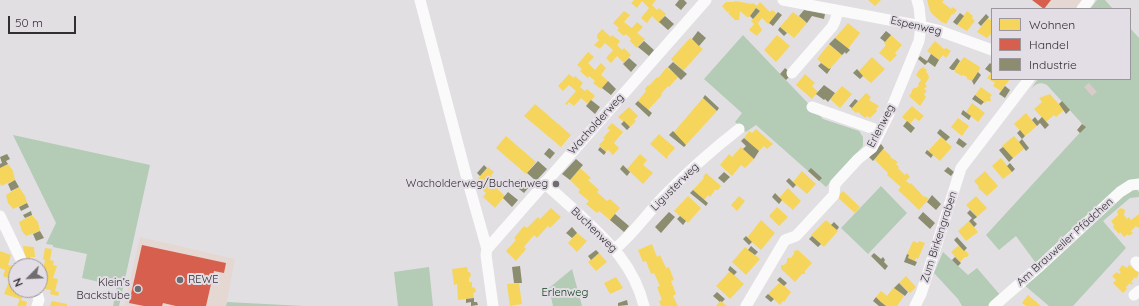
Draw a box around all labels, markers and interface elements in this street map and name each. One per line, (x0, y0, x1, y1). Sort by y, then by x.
scale bar (10, 8, 78, 34)
legend (991, 8, 1131, 80)
street label: Espenweg (889, 14, 943, 38)
text: 50 m (15, 15, 43, 30)
text: Wohnen (1029, 17, 1075, 32)
text: Handel (1029, 37, 1069, 52)
text: Industrie (1029, 57, 1077, 72)
street label: Wacholderweg (565, 91, 627, 157)
street label: Erlenweg (865, 102, 897, 150)
street label: Ligusterweg (648, 160, 702, 214)
place label: Wacholderweg/Buchenweg (406, 177, 548, 191)
marker: Wacholderweg/Buchenweg (551, 179, 561, 189)
street label: Zum Birkengraben (918, 190, 960, 284)
street label: Am Brauweiler Pfädchen (1014, 195, 1116, 289)
street label: Buchenweg (568, 205, 620, 255)
north arrow (8, 258, 48, 298)
place label: REWE (188, 273, 218, 287)
marker: REWE (175, 275, 185, 285)
text: N (10, 276, 26, 289)
place label: Klein’s Backstube (77, 276, 130, 302)
marker: Klein’s Backstube (133, 284, 143, 294)
park label: Erlenweg (542, 286, 588, 300)

